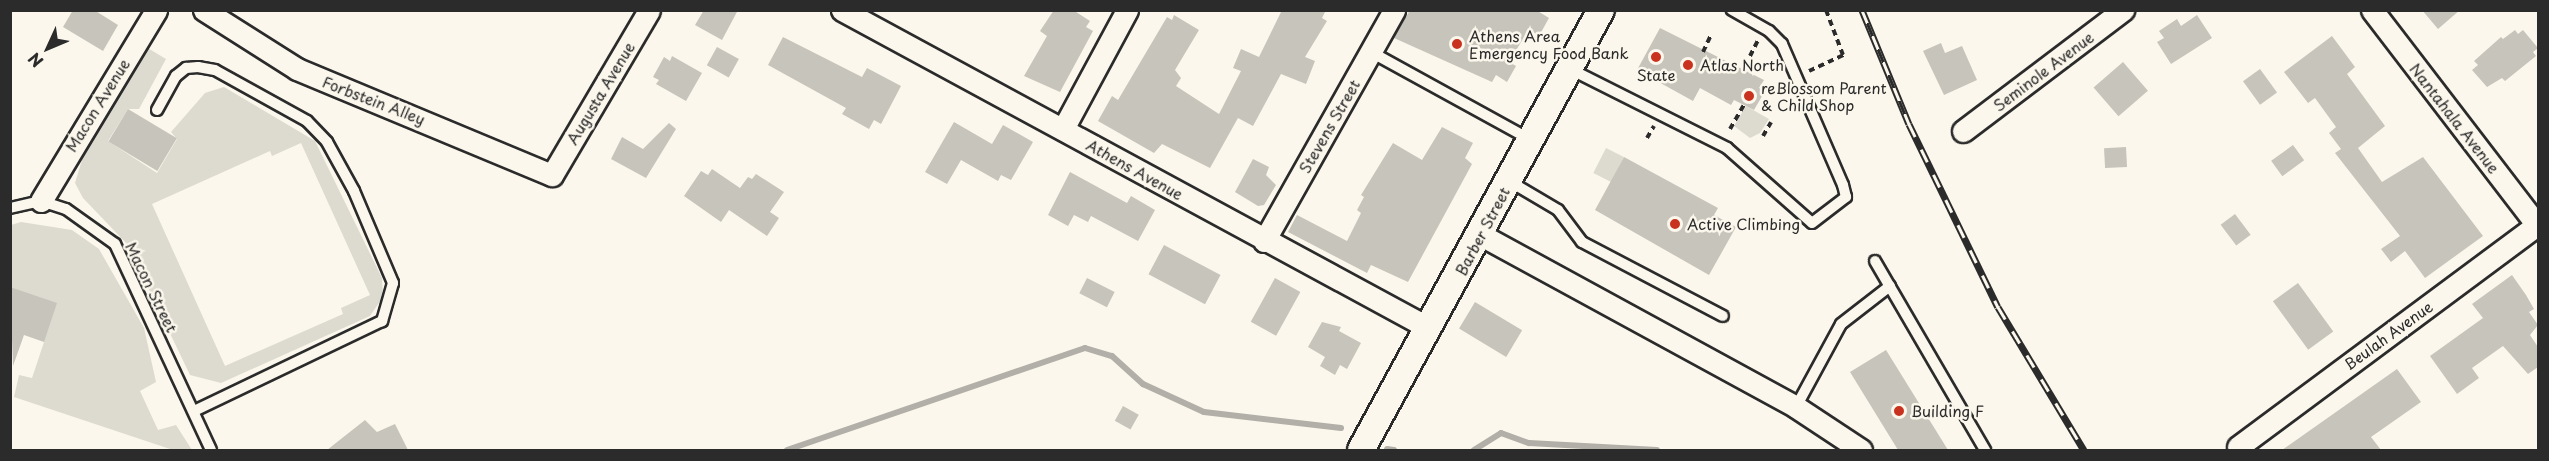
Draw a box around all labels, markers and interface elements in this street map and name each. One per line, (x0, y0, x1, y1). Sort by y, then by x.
north arrow (18, 18, 78, 78)
place label: Athens Area Emergency Food Bank (1469, 26, 1629, 61)
street label: Seminole Avenue (1989, 27, 2097, 115)
marker: Athens Area Emergency Food Bank (1450, 37, 1464, 51)
street label: Augusta Avenue (562, 39, 638, 147)
text: N (22, 48, 48, 73)
marker: State (1649, 50, 1663, 64)
street label: Macon Avenue (62, 56, 132, 154)
place label: Atlas North (1700, 56, 1784, 74)
marker: Atlas North (1681, 58, 1695, 72)
street label: Nantahala Avenue (2407, 59, 2503, 177)
place label: State (1637, 66, 1675, 84)
street label: Forbstein Alley (320, 72, 428, 128)
street label: Stevens Street (1295, 76, 1363, 176)
place label: reBlossom Parent & Child Shop (1761, 78, 1887, 113)
marker: reBlossom Parent & Child Shop (1742, 89, 1756, 103)
street label: Athens Avenue (1084, 135, 1186, 203)
street label: Barber Street (1451, 183, 1513, 279)
place label: Active Climbing (1687, 215, 1800, 233)
marker: Active Climbing (1668, 217, 1682, 231)
street label: Macon Street (123, 239, 181, 335)
street label: Beulah Avenue (2340, 297, 2436, 373)
place label: Building F (1911, 402, 1983, 420)
marker: Building F (1892, 404, 1906, 418)

